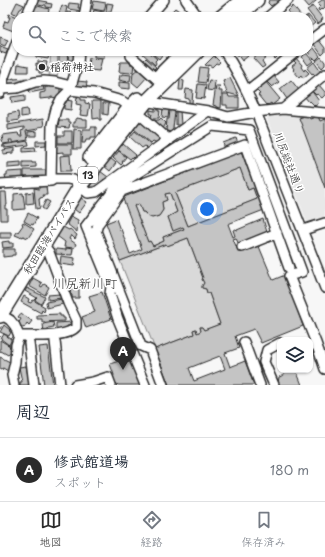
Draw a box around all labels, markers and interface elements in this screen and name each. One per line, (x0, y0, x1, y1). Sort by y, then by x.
search box (12, 12, 313, 56)
icon: search (26, 23, 48, 45)
text: ここで検索 (58, 23, 133, 46)
place label: 稲荷神社 (50, 58, 94, 75)
marker: 稲荷神社 (37, 62, 47, 72)
street label: 川尻総社通り (270, 129, 309, 197)
road number: 13 (78, 167, 98, 183)
street label: 秋田臨海バイパス (18, 194, 79, 277)
your location (197, 199, 217, 219)
district label: 川尻新川町 (52, 273, 118, 292)
pin: A (110, 337, 136, 370)
map controls (277, 337, 313, 373)
button: layers (277, 337, 313, 373)
text: 周辺 (16, 398, 50, 424)
text: 修武館道場 (54, 449, 129, 472)
text: A (24, 460, 34, 479)
text: 180 m (270, 460, 309, 479)
text: スポット (54, 472, 106, 491)
tab: 地図 (40, 509, 62, 550)
tab: 経路 (141, 509, 163, 550)
tab: 保存済み (242, 509, 286, 550)

